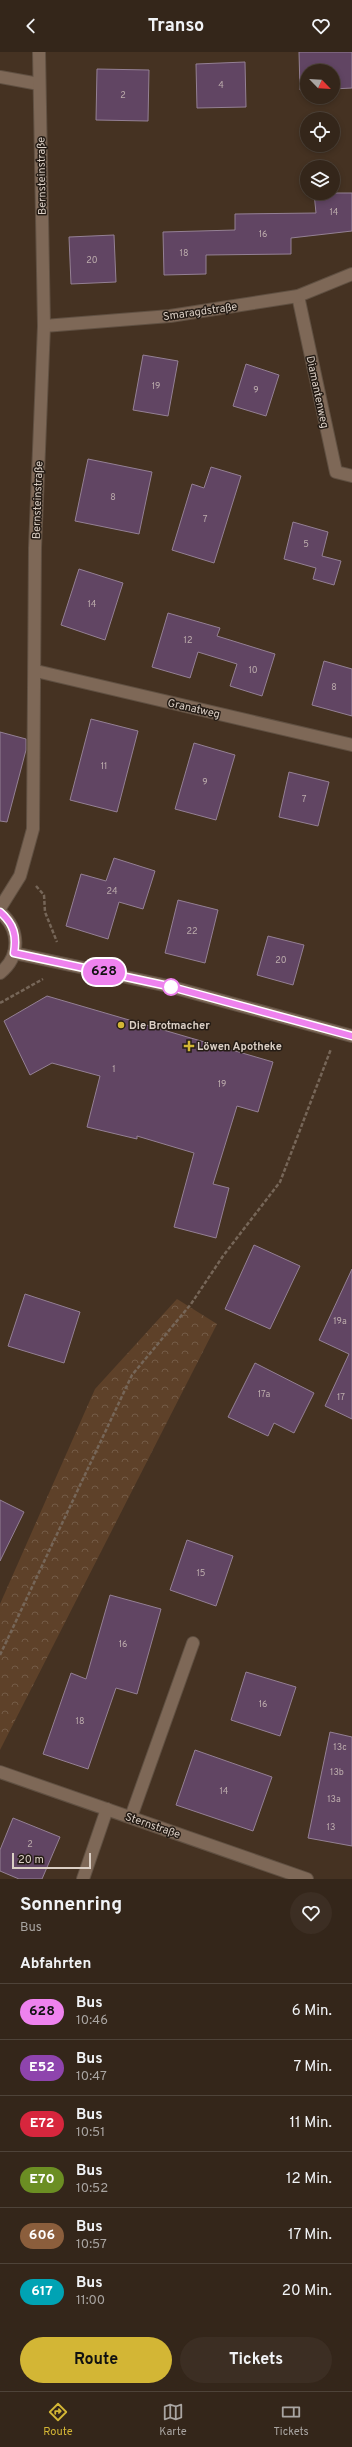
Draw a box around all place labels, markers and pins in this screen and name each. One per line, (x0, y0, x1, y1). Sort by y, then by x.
unlabelled marker (162, 978, 180, 996)
place label: Die Brotmacher (129, 1019, 210, 1033)
marker: Die Brotmacher (116, 1020, 126, 1030)
place label: Löwen Apotheke (197, 1040, 282, 1054)
marker: Löwen Apotheke (184, 1041, 194, 1051)

